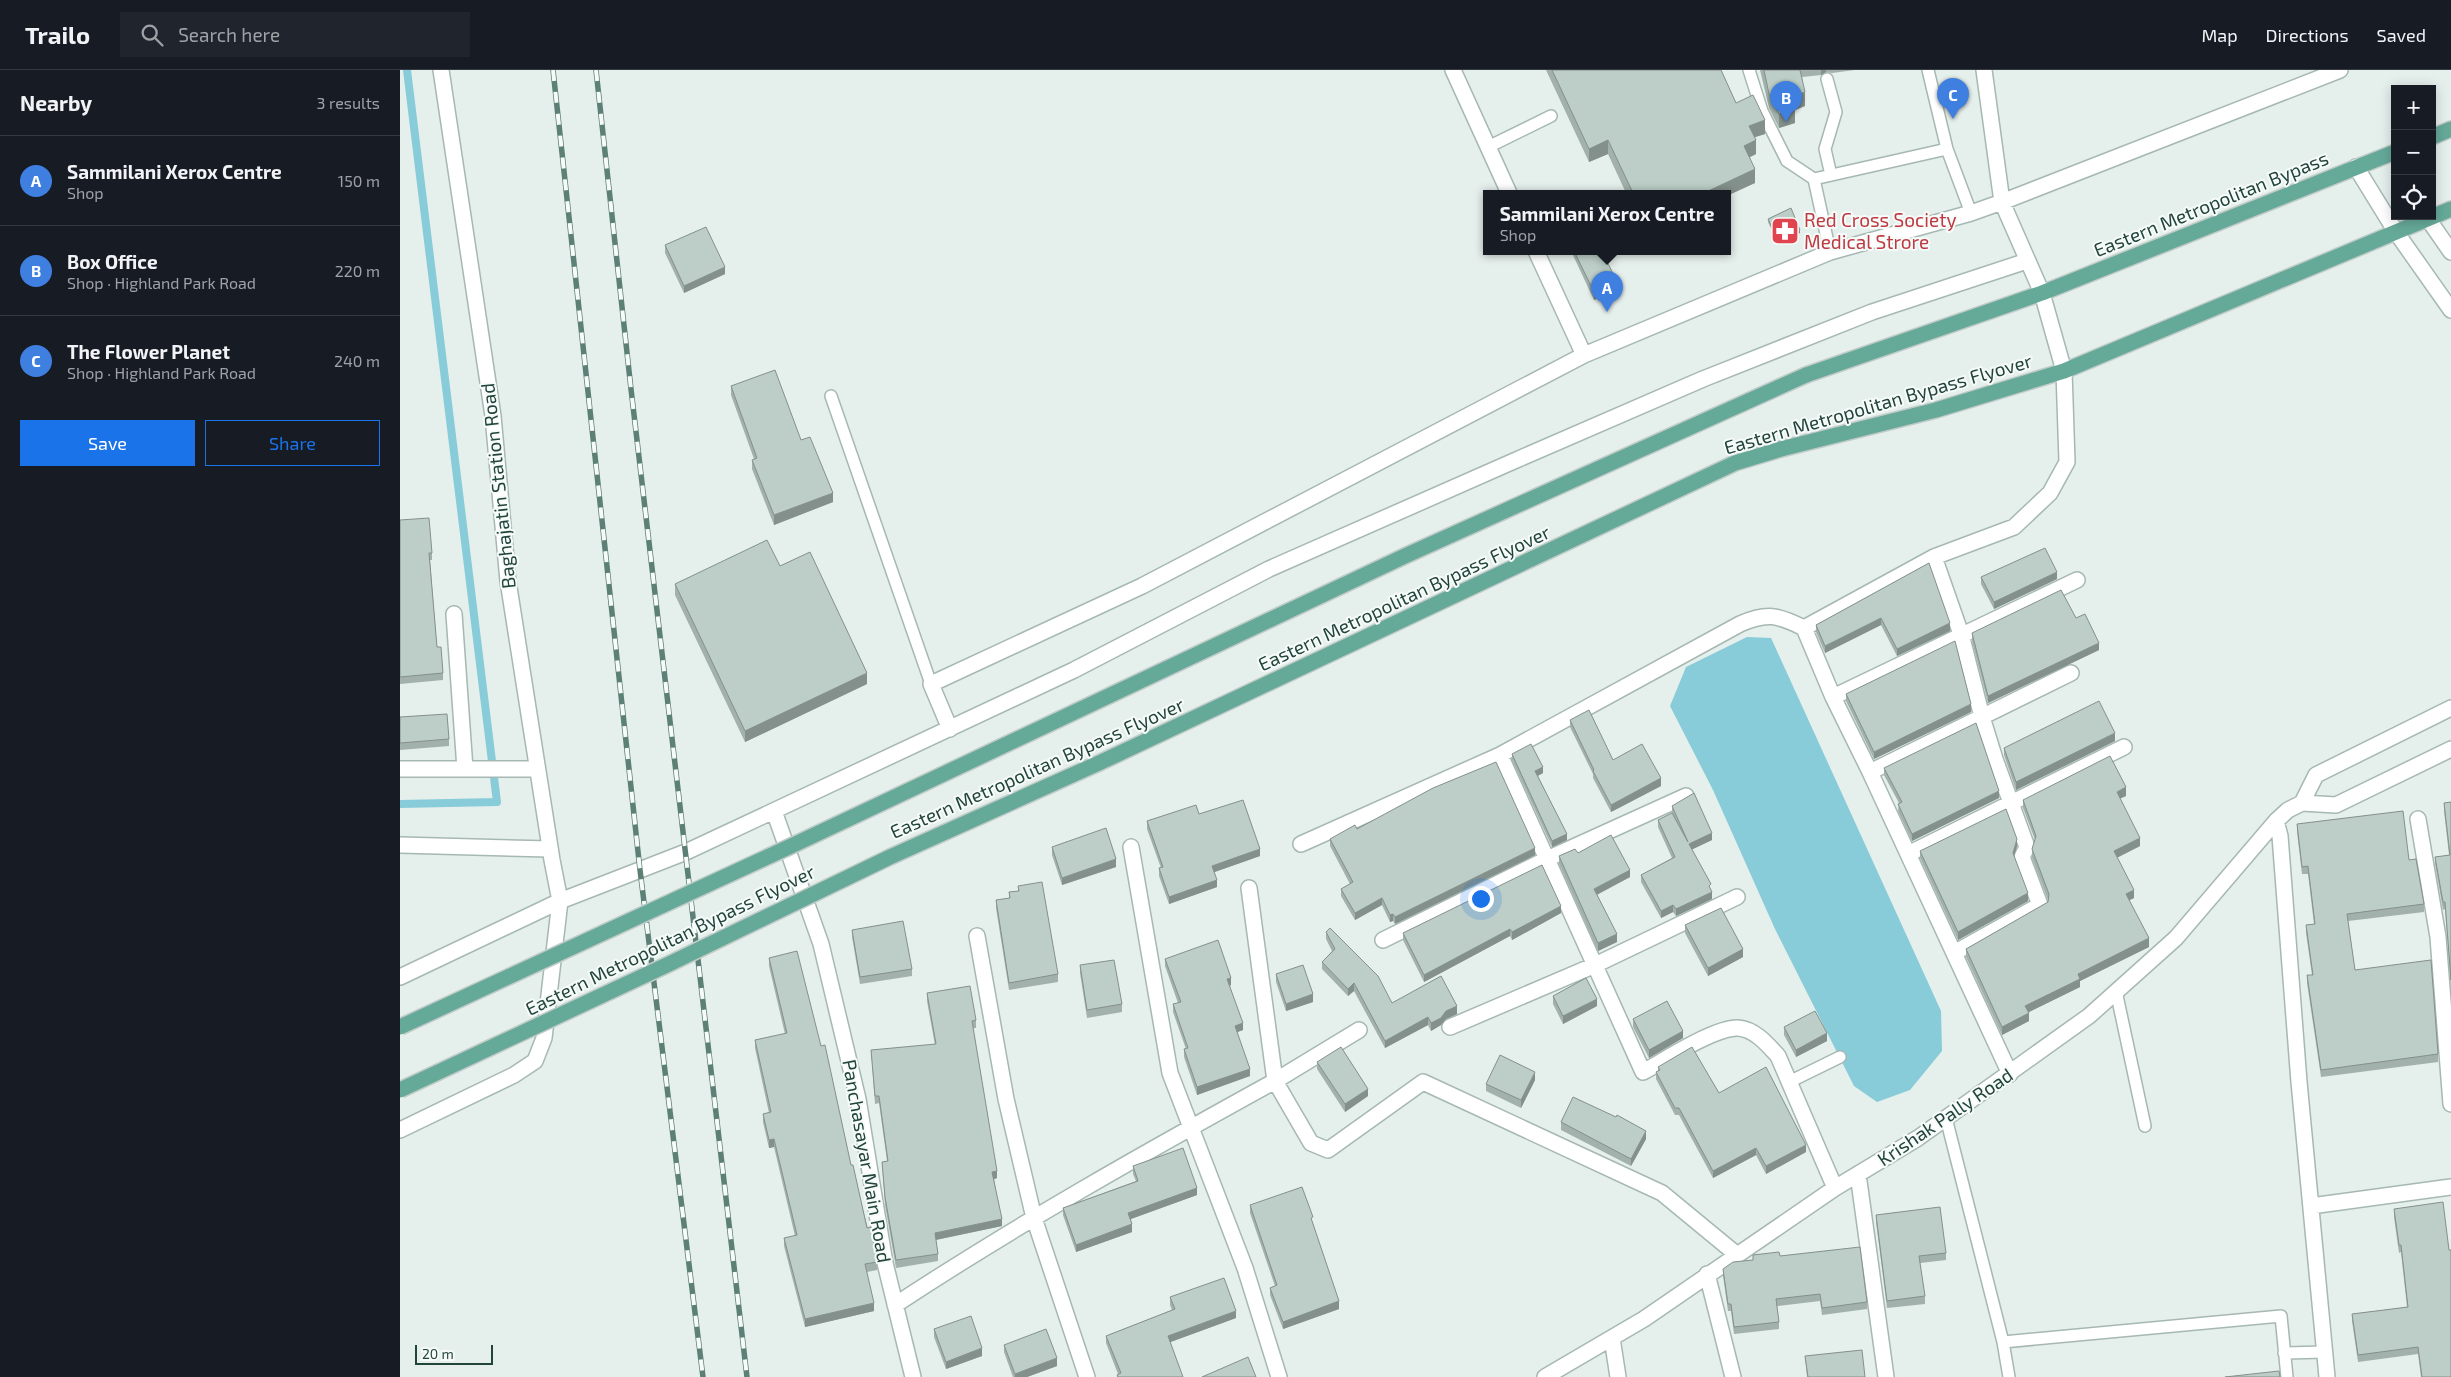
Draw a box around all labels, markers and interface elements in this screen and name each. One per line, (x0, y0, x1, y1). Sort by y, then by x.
search box (120, 12, 470, 57)
text: Trailo (25, 20, 90, 49)
icon: search (138, 21, 166, 49)
text: Search here (178, 23, 280, 46)
text: Map (2201, 24, 2238, 46)
text: Directions (2266, 24, 2349, 46)
text: Saved (2377, 24, 2426, 46)
pin: C (1937, 78, 1969, 119)
pin: B (1770, 81, 1802, 122)
map controls (2391, 85, 2436, 220)
button: + (2391, 85, 2436, 130)
text: Nearby (20, 90, 92, 115)
text: 3 results (317, 93, 380, 112)
button: − (2391, 130, 2436, 175)
street label: Eastern Metropolitan Bypass (2090, 146, 2331, 261)
text: Sammilani Xerox Centre (67, 160, 282, 183)
text: A (31, 171, 41, 190)
text: 150 m (338, 171, 380, 190)
button: locate (2391, 175, 2436, 220)
text: Shop (67, 183, 104, 202)
popup (1483, 190, 1731, 255)
text: Sammilani Xerox Centre (1500, 202, 1714, 225)
place label: Red Cross Society Medical Strore (1804, 208, 1956, 253)
pharmacy icon: Red Cross Society Medical Strore (1770, 216, 1800, 246)
text: Shop (1500, 225, 1536, 244)
text: Box Office (67, 250, 158, 273)
text: B (31, 261, 41, 280)
text: 220 m (335, 261, 380, 280)
pin: A (1591, 271, 1623, 312)
text: Shop · Highland Park Road (67, 273, 256, 292)
text: The Flower Planet (67, 340, 230, 363)
street label: Eastern Metropolitan Bypass Flyover (1721, 348, 2035, 459)
text: C (31, 351, 41, 370)
text: 240 m (334, 351, 380, 370)
text: Shop · Highland Park Road (67, 363, 256, 382)
street label: Baghajatin Station Road (475, 382, 520, 590)
button: Save (20, 420, 195, 466)
button: Share (205, 420, 380, 466)
street label: Eastern Metropolitan Bypass Flyover (1254, 520, 1554, 675)
street label: Eastern Metropolitan Bypass Flyover (886, 692, 1188, 843)
street label: Eastern Metropolitan Bypass Flyover (521, 859, 819, 1020)
your location (1468, 886, 1494, 912)
street label: Panchasayar Main Road (838, 1057, 897, 1264)
street label: Krishak Pally Road (1873, 1063, 2017, 1170)
scale bar (415, 1342, 492, 1365)
text: 20 m (422, 1345, 454, 1362)

